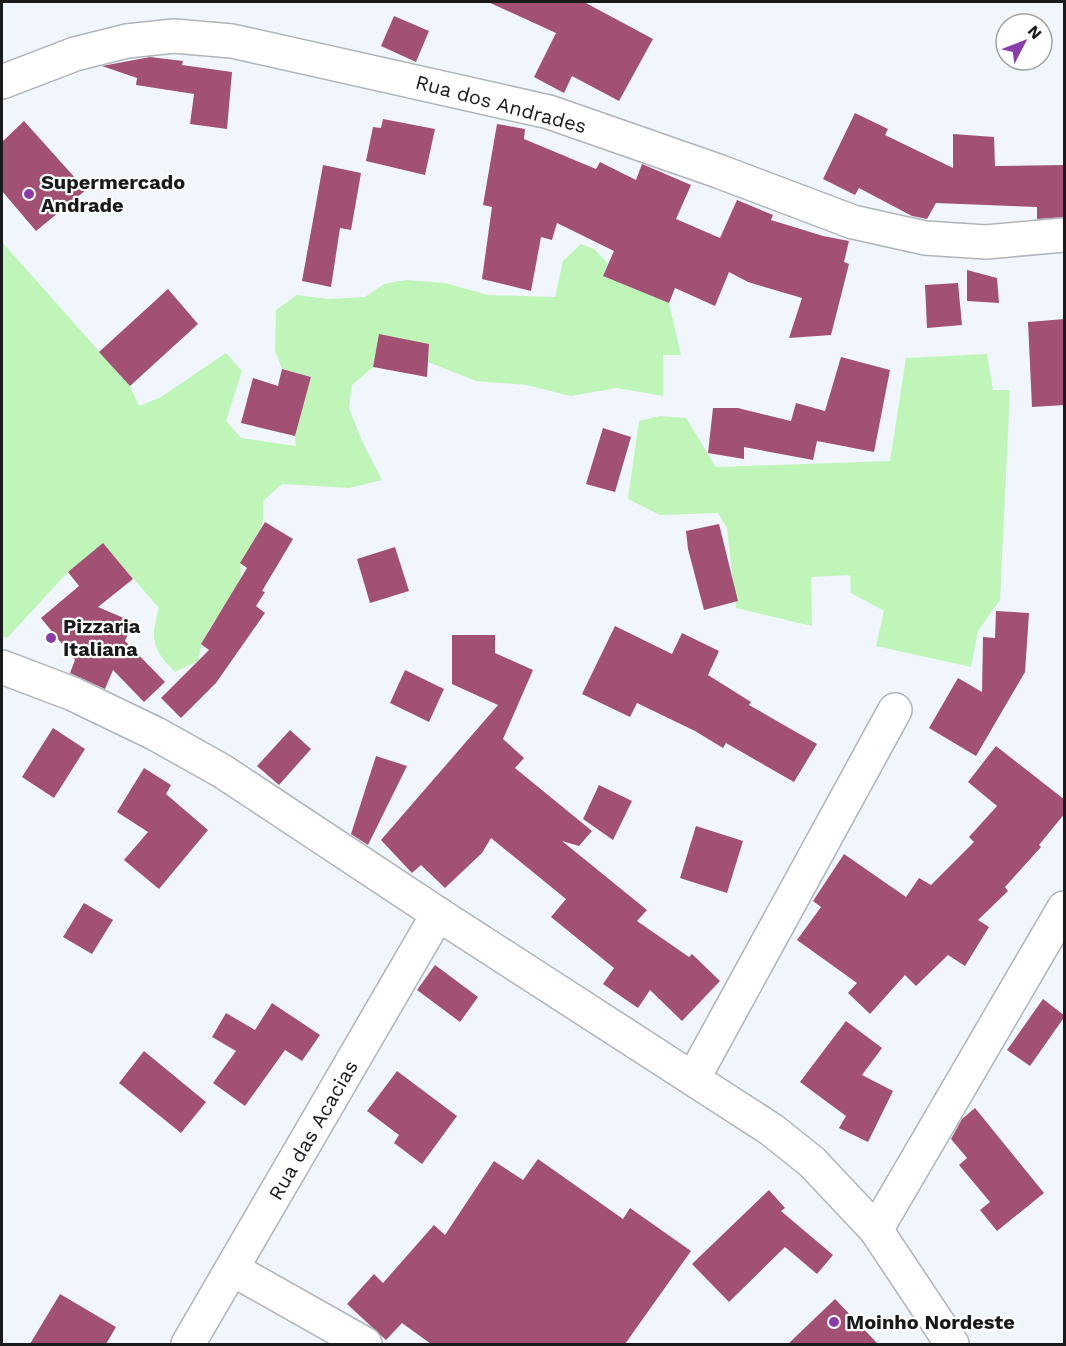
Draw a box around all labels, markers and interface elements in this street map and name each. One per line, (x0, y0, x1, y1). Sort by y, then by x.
north arrow (994, 12, 1054, 72)
text: N (1024, 22, 1046, 43)
street label: Rua dos Andrades (413, 70, 589, 138)
place label: Supermercado Andrade (41, 170, 185, 217)
marker: Supermercado Andrade (22, 187, 36, 201)
place label: Pizzaria Italiana (63, 614, 141, 661)
marker: Pizzaria Italiana (44, 631, 58, 645)
street label: Rua das Acacias (263, 1056, 363, 1204)
place label: Moinho Nordeste (846, 1310, 1015, 1334)
marker: Moinho Nordeste (827, 1315, 841, 1329)

